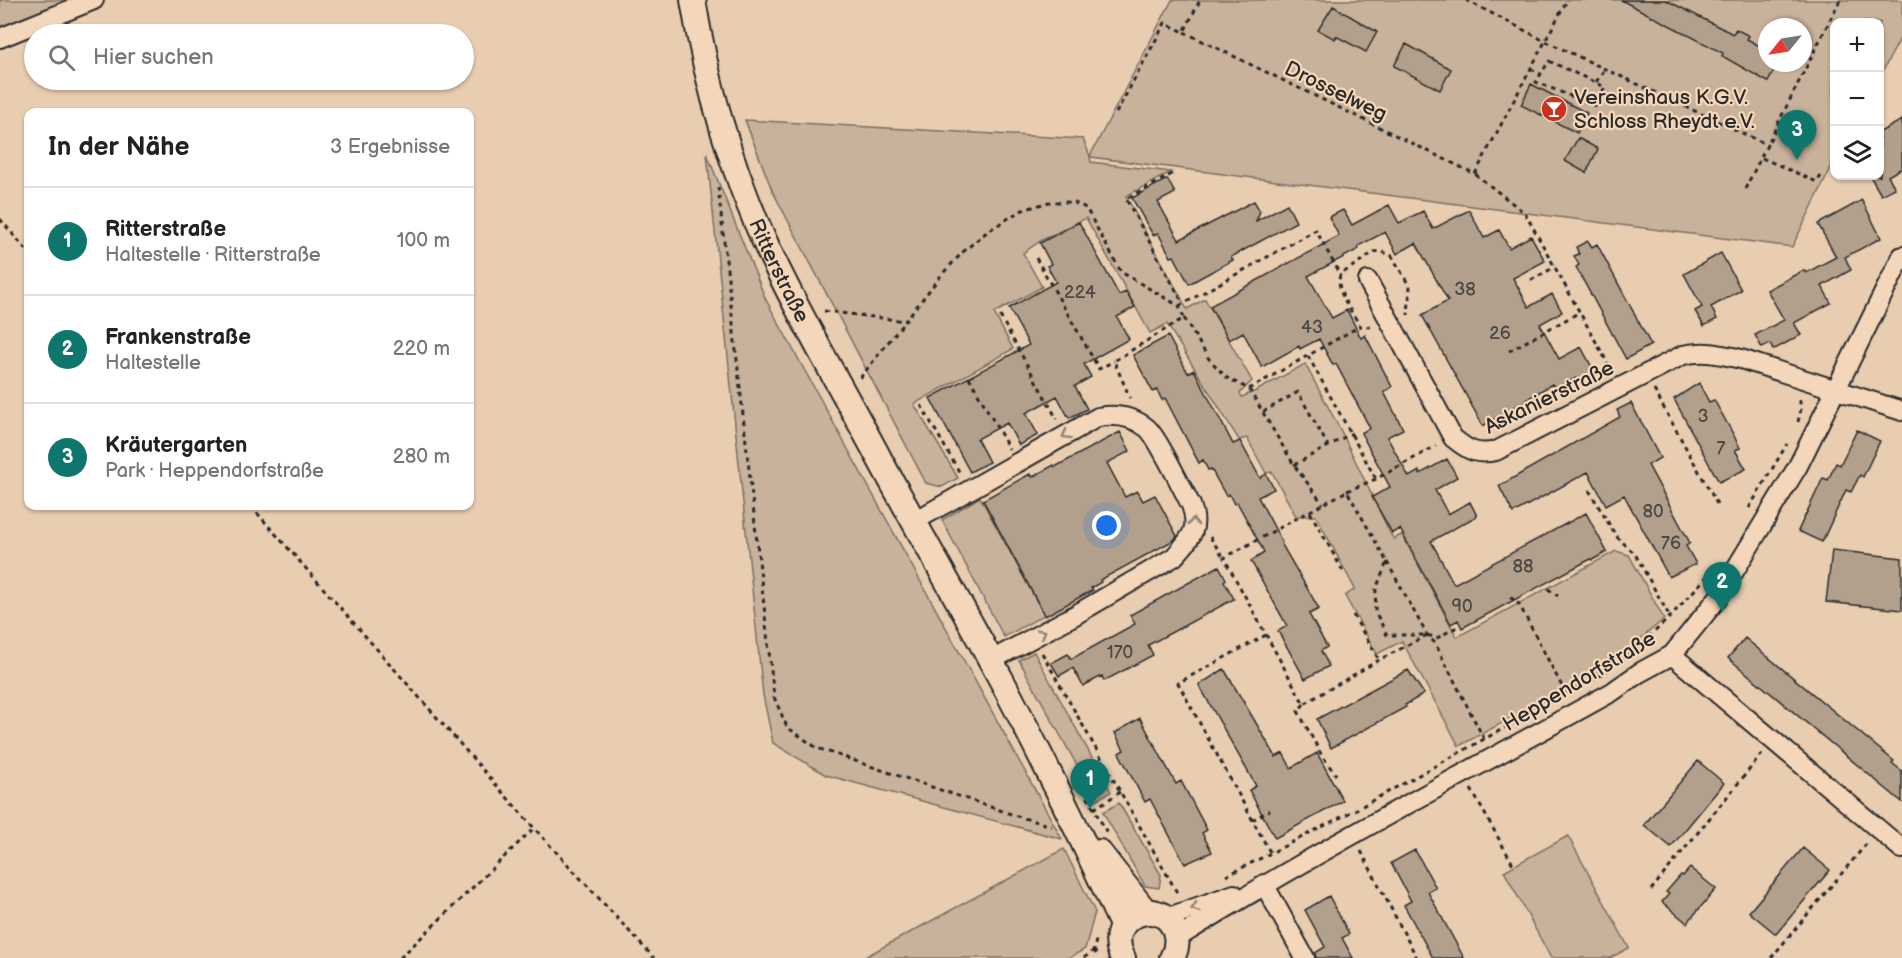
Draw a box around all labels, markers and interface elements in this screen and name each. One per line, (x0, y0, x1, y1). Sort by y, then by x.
north arrow (1758, 18, 1812, 72)
map controls (1830, 18, 1884, 180)
button: + (1830, 18, 1884, 72)
search box (24, 24, 474, 90)
icon: search (45, 41, 78, 74)
text: Hier suchen (93, 44, 214, 71)
street label: Drosselweg (1280, 56, 1391, 127)
button: − (1830, 72, 1884, 126)
place label: Vereinshaus K.G.V. Schloss Rheydt e.V. (1574, 85, 1755, 134)
bar icon: Vereinshaus K.G.V. Schloss Rheydt e.V. (1539, 94, 1569, 124)
pin: 3 (1778, 110, 1816, 160)
button: layers (1830, 126, 1884, 180)
text: In der Nähe (48, 132, 190, 163)
text: 3 Ergebnisse (330, 135, 450, 159)
street label: Ritterstraße (743, 215, 815, 327)
text: Ritterstraße (105, 216, 226, 243)
text: 1 (63, 229, 72, 253)
text: 100 m (397, 229, 450, 253)
text: Haltestelle · Ritterstraße (105, 243, 321, 267)
house number: 38 (1454, 279, 1476, 300)
house number: 224 (1064, 282, 1096, 303)
house number: 43 (1301, 317, 1323, 338)
house number: 26 (1489, 323, 1511, 344)
text: Frankenstraße (105, 324, 251, 351)
text: 2 (62, 337, 73, 361)
text: 220 m (393, 337, 450, 361)
text: Haltestelle (105, 351, 201, 375)
street label: Askanierstraße (1480, 355, 1618, 440)
house number: 3 (1697, 406, 1709, 427)
one-way arrow (1062, 428, 1072, 439)
text: Kräutergarten (105, 432, 247, 459)
house number: 7 (1717, 438, 1726, 459)
text: 3 (62, 445, 73, 469)
text: 280 m (393, 445, 450, 469)
text: Park · Heppendorfstraße (105, 459, 324, 483)
house number: 80 (1642, 501, 1664, 522)
your location (1092, 511, 1121, 540)
one-way arrow (1187, 517, 1200, 526)
house number: 76 (1661, 533, 1681, 554)
house number: 88 (1513, 556, 1534, 577)
pin: 2 (1702, 562, 1742, 612)
house number: 90 (1452, 596, 1473, 617)
street label: Heppendorfstraße (1498, 626, 1660, 737)
one-way arrow (1036, 629, 1046, 640)
house number: 170 (1107, 642, 1133, 663)
pin: 1 (1070, 760, 1110, 809)
one-way arrow (1191, 900, 1201, 913)

